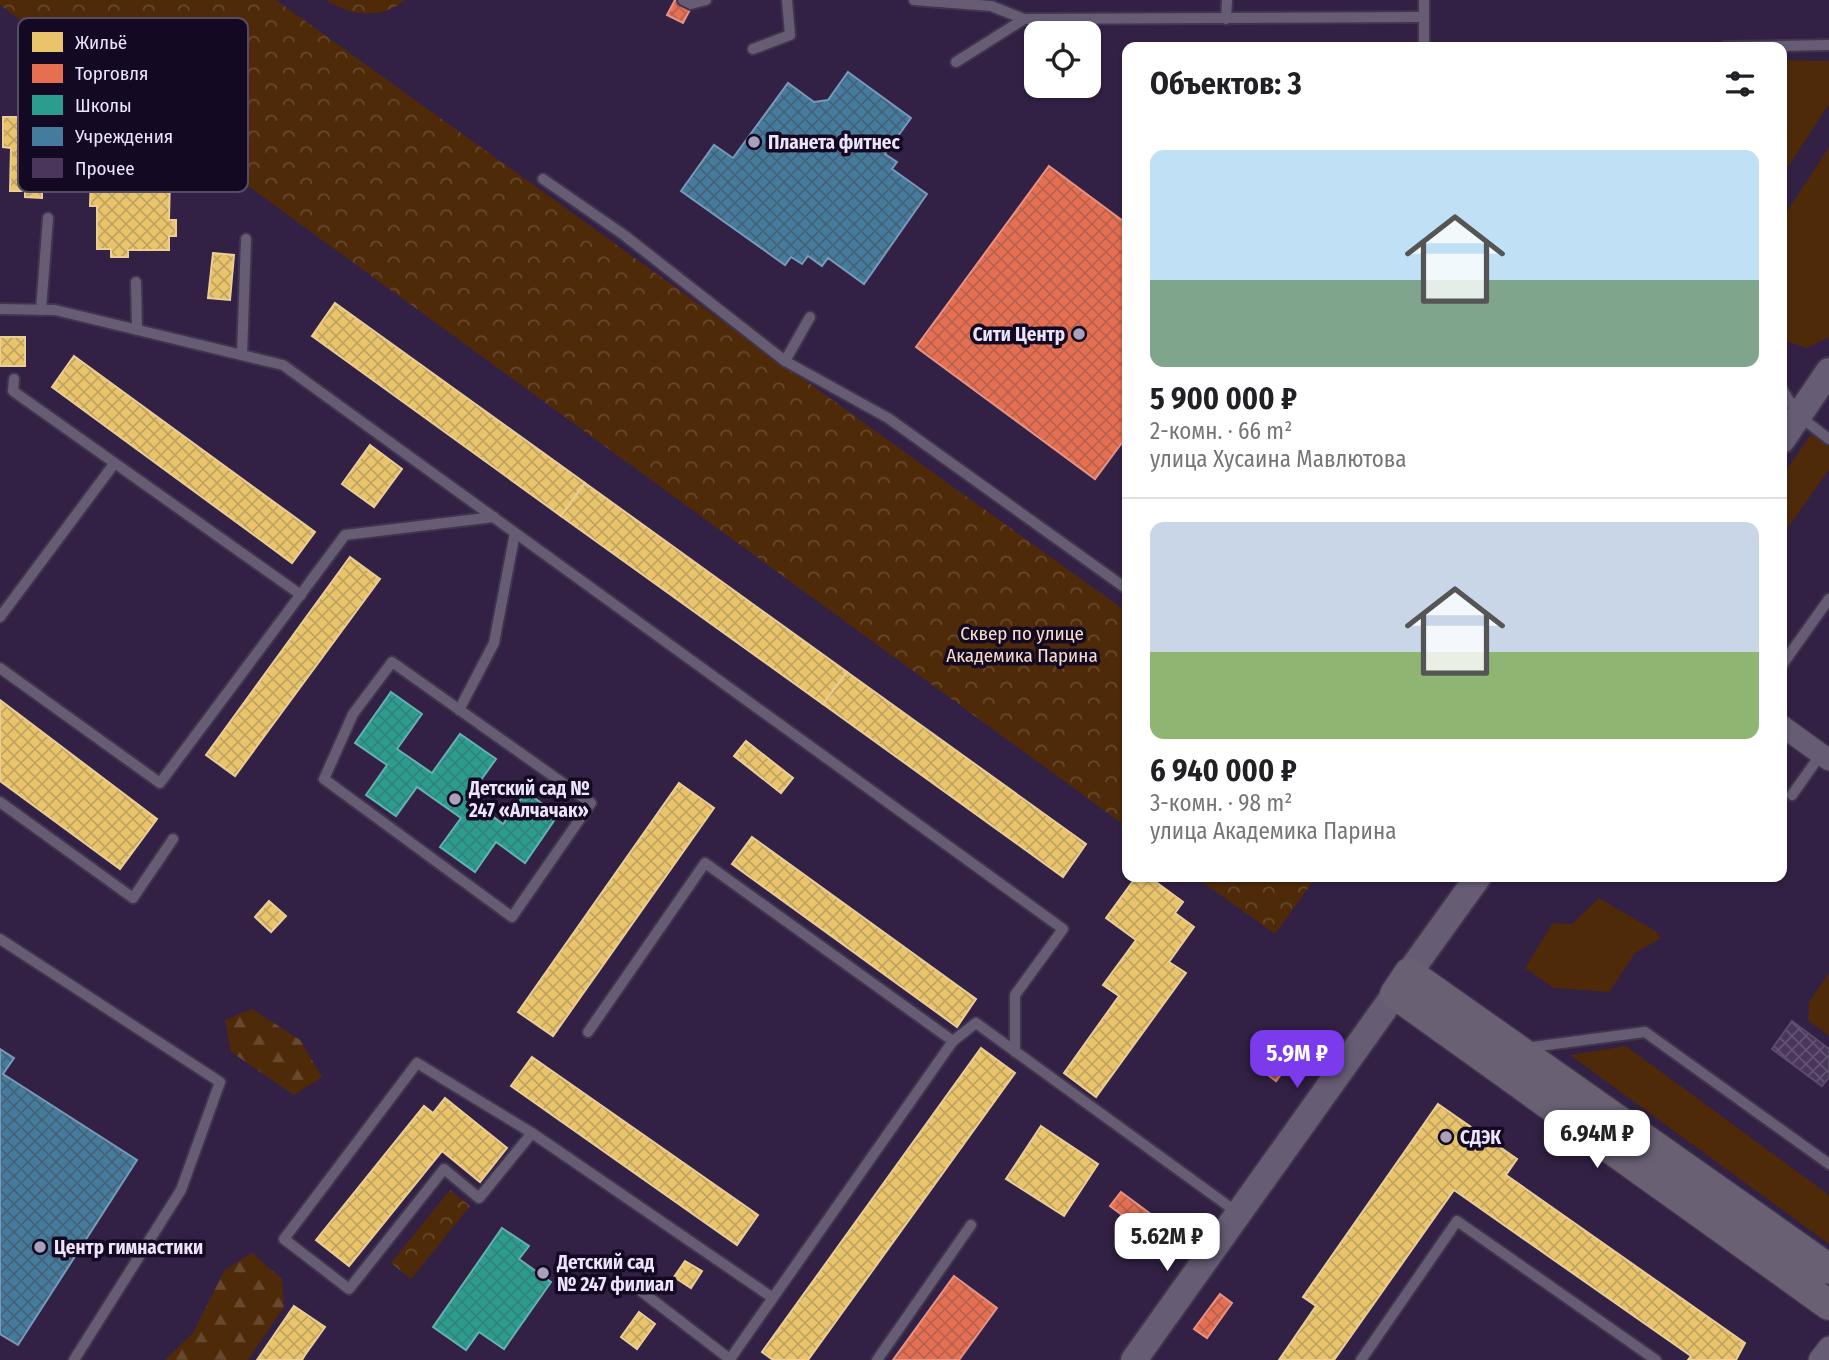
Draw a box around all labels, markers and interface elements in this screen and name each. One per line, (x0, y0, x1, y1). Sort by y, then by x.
legend (18, 18, 248, 192)
map controls (1024, 21, 1101, 98)
button: locate (1024, 21, 1101, 98)
text: Жильё (75, 31, 127, 54)
text: Торговля (75, 62, 148, 85)
icon: filters (1721, 65, 1759, 103)
text: Объектов: 3 (1150, 66, 1302, 102)
text: Школы (75, 94, 132, 117)
text: Учреждения (74, 125, 173, 148)
place label: Планета фитнес (768, 131, 900, 154)
marker: Планета фитнес (746, 134, 762, 150)
text: Прочее (75, 157, 135, 180)
icon: home (1392, 196, 1518, 322)
place label: Сити Центр (973, 323, 1065, 346)
marker: Сити Центр (1071, 326, 1087, 342)
text: 5 900 000 ₽ (1150, 381, 1297, 417)
text: 2-комн. · 66 m² (1150, 417, 1292, 445)
text: улица Хусаина Мавлютова (1150, 445, 1406, 473)
icon: home (1392, 568, 1518, 694)
park label: Сквер по улице Академика Парина (946, 622, 1098, 667)
text: 6 940 000 ₽ (1150, 753, 1297, 789)
place label: Детский сад № 247 «Алчачак» (468, 777, 590, 822)
text: 3-комн. · 98 m² (1150, 789, 1292, 817)
marker: Детский сад № 247 «Алчачак» (447, 791, 463, 807)
text: улица Академика Парина (1150, 817, 1396, 845)
pin: 5.9M ₽ (1240, 1030, 1354, 1090)
text: 5.9M ₽ (1266, 1039, 1328, 1067)
pin: 6.94M ₽ (1532, 1110, 1662, 1170)
text: 6.94M ₽ (1560, 1119, 1634, 1147)
place label: СДЭК (1460, 1126, 1501, 1149)
marker: СДЭК (1438, 1129, 1454, 1145)
pin: 5.62M ₽ (1102, 1214, 1232, 1273)
text: 5.62M ₽ (1131, 1222, 1203, 1250)
place label: Центр гимнастики (54, 1236, 203, 1259)
marker: Центр гимнастики (32, 1239, 48, 1255)
place label: Детский сад № 247 филиал (556, 1251, 674, 1296)
marker: Детский сад № 247 филиал (535, 1265, 551, 1281)

